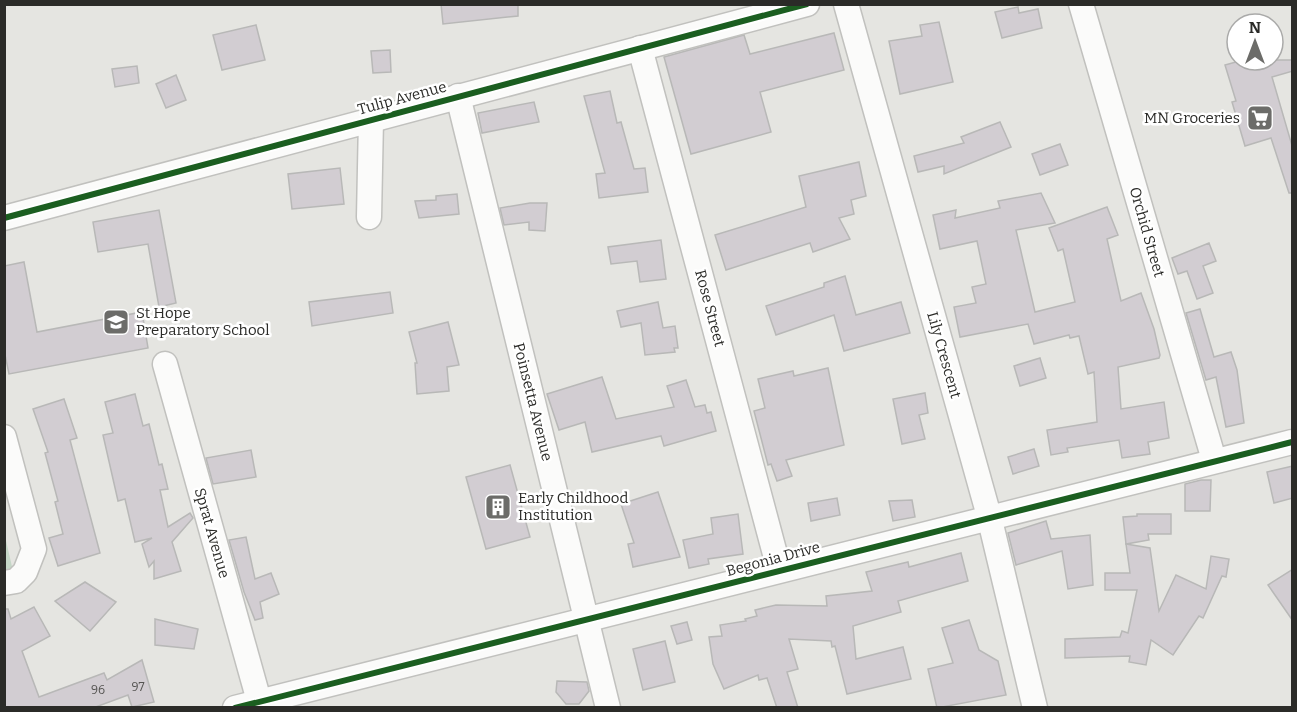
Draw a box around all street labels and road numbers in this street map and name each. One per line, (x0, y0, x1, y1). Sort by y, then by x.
street label: Tulip Avenue (356, 77, 448, 119)
street label: Orchid Street (1126, 185, 1169, 280)
street label: Rose Street (691, 268, 729, 349)
street label: Lily Crescent (923, 310, 965, 401)
street label: Poinsetta Avenue (510, 341, 556, 463)
street label: Sprat Avenue (191, 486, 233, 580)
street label: Begonia Drive (724, 538, 822, 580)

